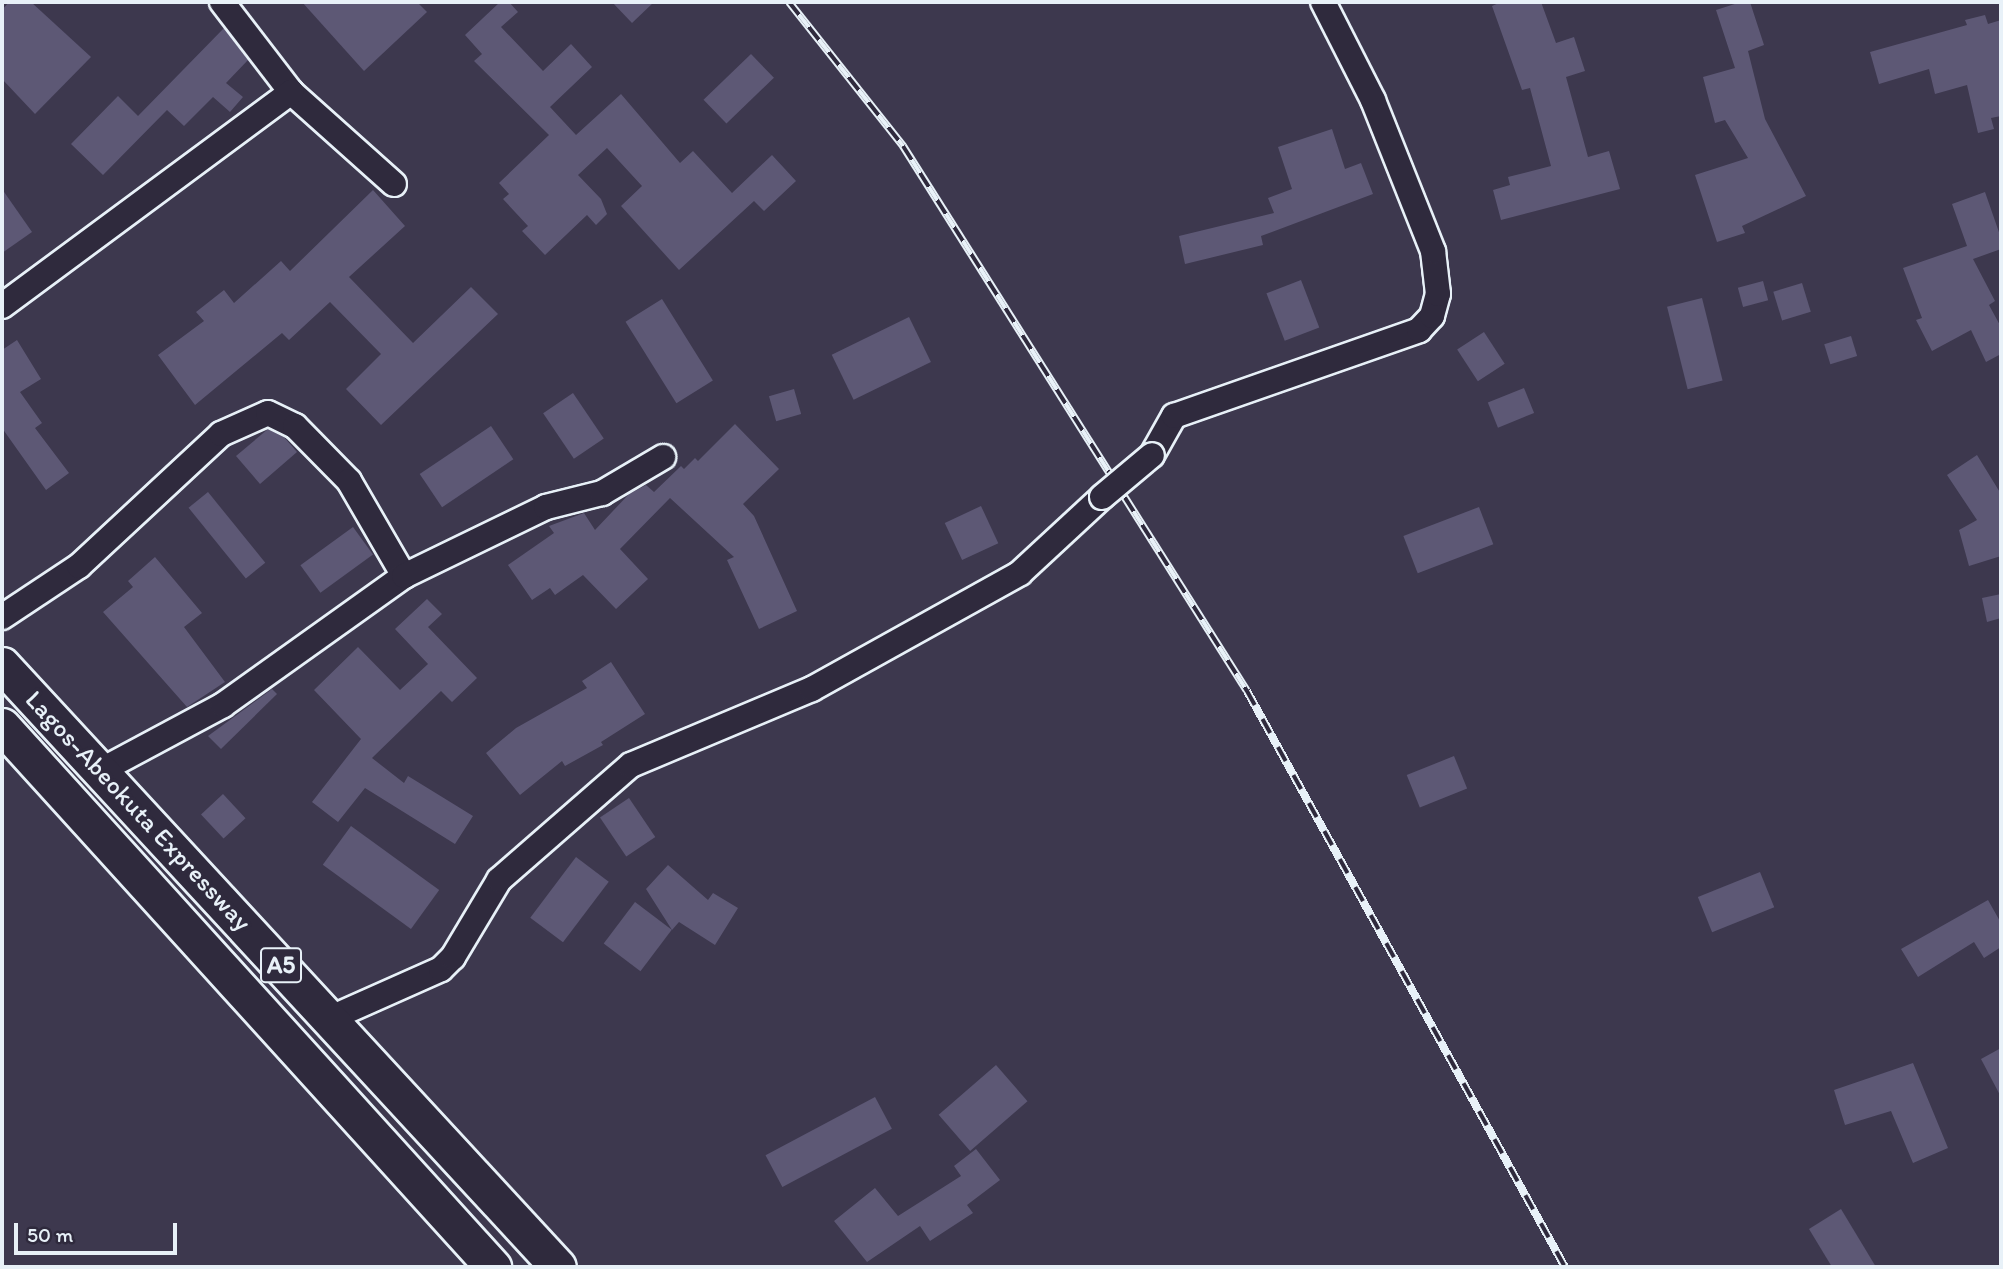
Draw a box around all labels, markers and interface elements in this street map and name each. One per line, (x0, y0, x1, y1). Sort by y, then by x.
street label: Lagos-Abeokuta Expressway (19, 685, 257, 937)
road number: A5 (260, 945, 302, 986)
scale bar (18, 1210, 180, 1254)
text: 50 m (27, 1222, 73, 1247)

